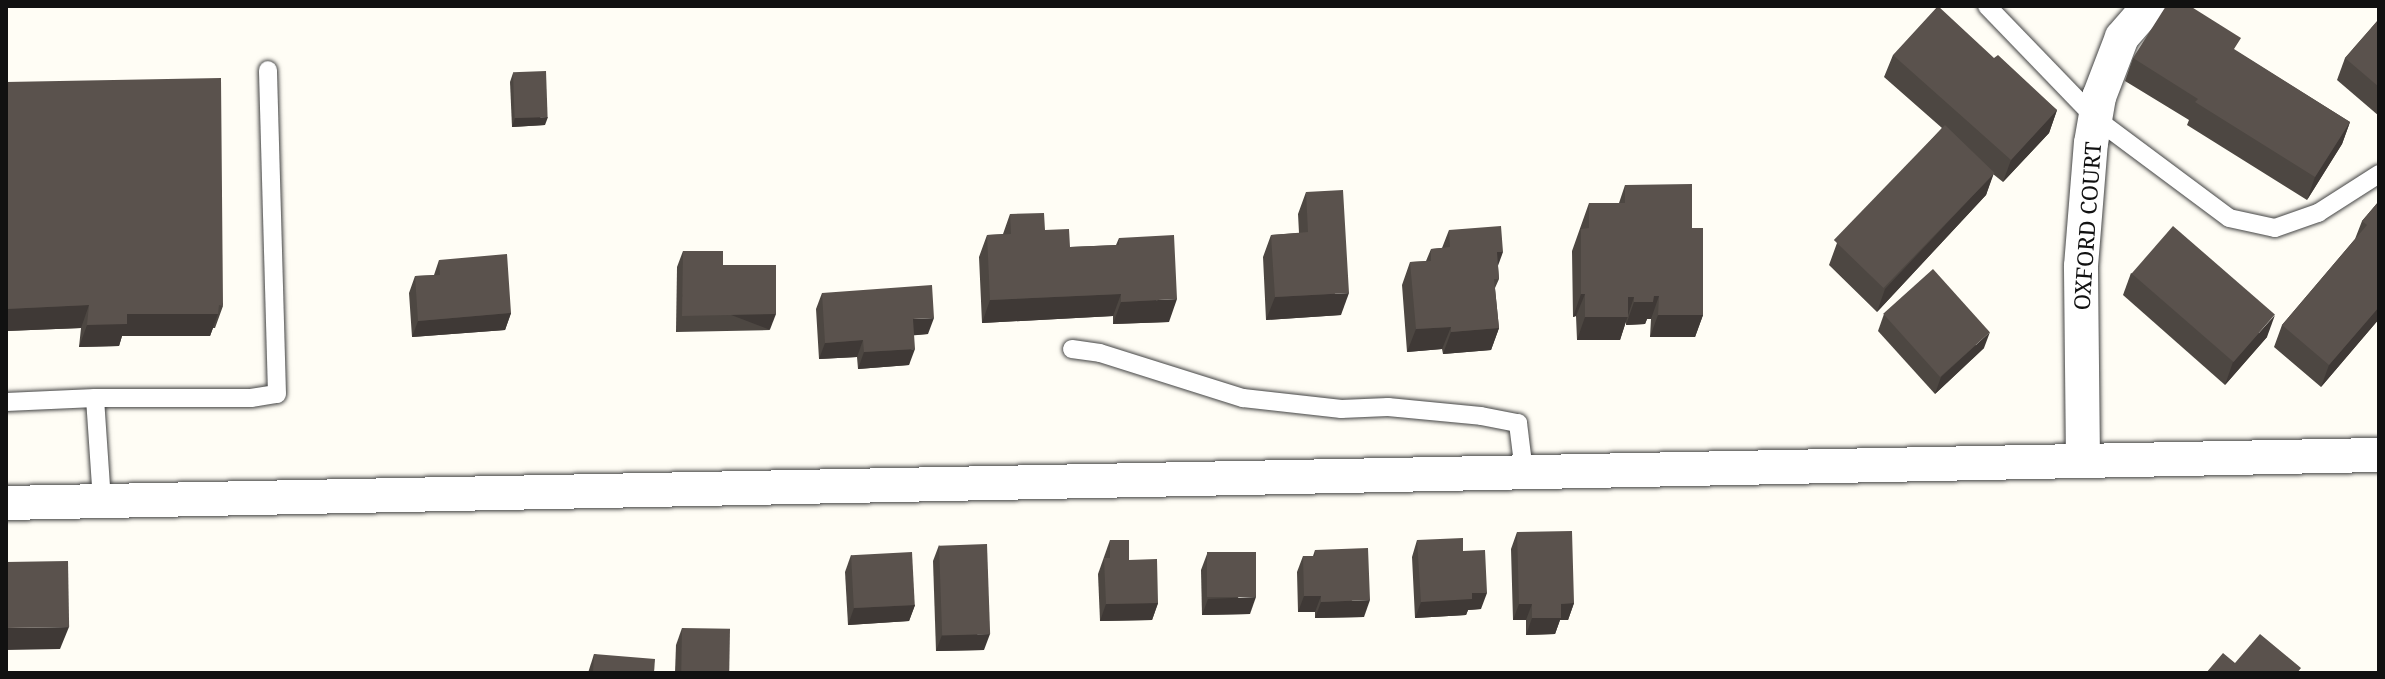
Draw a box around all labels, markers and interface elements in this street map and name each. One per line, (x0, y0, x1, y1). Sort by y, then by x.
street label: OXFORD COURT (2068, 141, 2106, 311)

